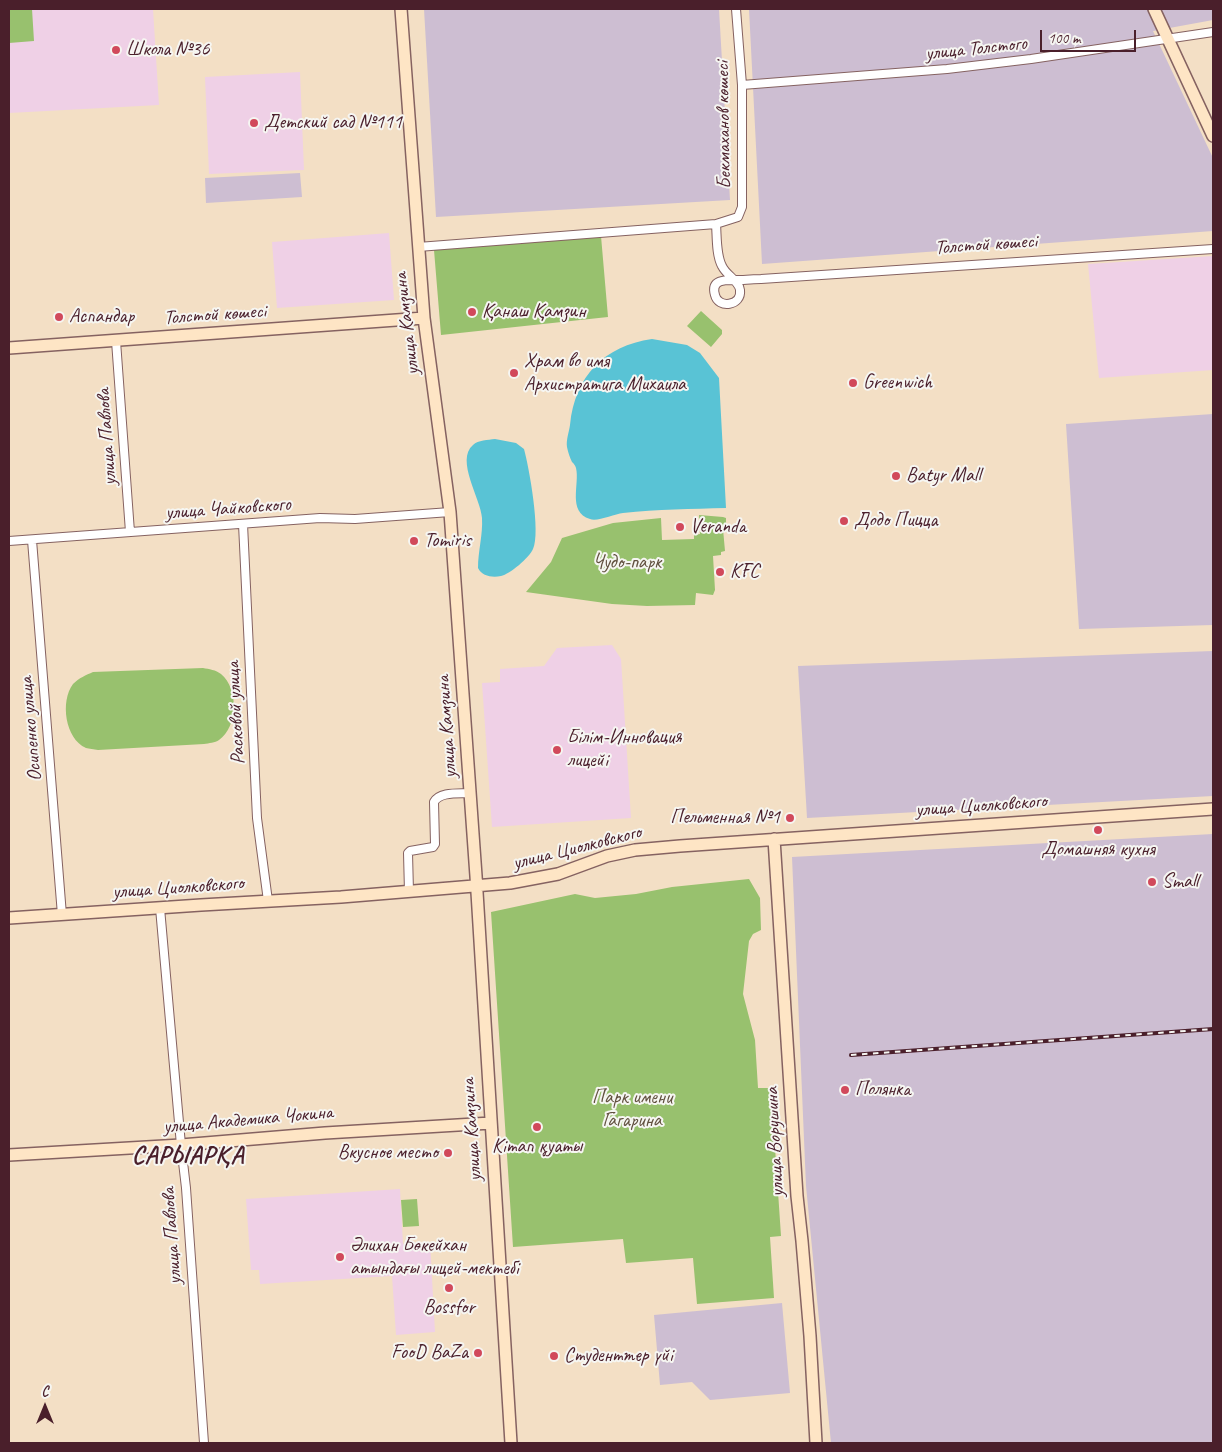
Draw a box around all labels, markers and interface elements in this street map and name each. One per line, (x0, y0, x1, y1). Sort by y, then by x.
scale bar (1042, 20, 1138, 52)
text: 100 m (1048, 29, 1080, 48)
street label: улица Толстого (924, 32, 1028, 66)
place label: Школа №36 (126, 38, 209, 62)
marker: Школа №36 (110, 44, 122, 56)
street label: Бекмаханов көшесі (711, 61, 737, 189)
place label: Детский сад №111 (264, 111, 402, 135)
marker: Детский сад №111 (248, 117, 260, 129)
street label: Толстой көшесі (934, 229, 1038, 261)
street label: улица Камзина (389, 271, 425, 377)
street label: Толстой көшесі (163, 299, 267, 331)
place label: Қанаш Қамзин (482, 300, 585, 324)
place label: Аспандар (69, 305, 134, 329)
marker: Қанаш Қамзин (466, 306, 478, 318)
marker: Аспандар (53, 311, 65, 323)
place label: Храм во имя Архистратига Михаила (524, 350, 686, 397)
marker: Храм во имя Архистратига Михаила (508, 367, 520, 379)
place label: Greenwich (863, 371, 932, 395)
marker: Greenwich (847, 377, 859, 389)
street label: улица Павлова (92, 388, 122, 486)
place label: Batyr Mall (906, 464, 981, 488)
marker: Batyr Mall (890, 470, 902, 482)
street label: улица Чайковского (165, 493, 291, 525)
place label: Додо Пицца (854, 509, 938, 533)
place label: Veranda (690, 515, 746, 539)
marker: Додо Пицца (838, 515, 850, 527)
marker: Veranda (674, 521, 686, 533)
place label: Tomiris (424, 529, 471, 553)
marker: Tomiris (408, 535, 420, 547)
park label: Чудо-парк (593, 551, 661, 575)
place label: KFC (730, 560, 759, 584)
marker: KFC (714, 566, 726, 578)
street label: Расковой улица (221, 661, 251, 765)
street label: улица Камзина (431, 675, 463, 779)
street label: Осипенко улица (14, 676, 48, 782)
place label: Білім-Инновация лицейі (567, 726, 681, 773)
marker: Білім-Инновация лицейі (551, 744, 563, 756)
street label: улица Циолковского (915, 789, 1047, 823)
place label: Пельменная №1 (670, 806, 780, 830)
marker: Пельменная №1 (784, 812, 796, 824)
street label: улица Циолковского (510, 820, 644, 876)
marker: Домашняя кухня (1092, 824, 1104, 836)
place label: Домашняя кухня (1041, 838, 1155, 862)
place label: Small (1162, 870, 1198, 894)
street label: улица Циолковского (112, 871, 244, 905)
marker: Small (1146, 876, 1158, 888)
street label: улица Камзина (456, 1078, 488, 1182)
place label: Полянка (855, 1078, 911, 1102)
marker: Полянка (839, 1084, 851, 1096)
park label: Парк имени Гагарина (592, 1086, 672, 1133)
street label: улица Ворушина (760, 1086, 790, 1198)
street label: улица Академика Чокина (162, 1101, 334, 1139)
marker: Кітап қуаты (531, 1121, 543, 1133)
place label: Кітап қуаты (492, 1135, 582, 1159)
district label: САРЫАРҚА (130, 1141, 246, 1171)
place label: Вкусное место (338, 1141, 438, 1165)
marker: Вкусное место (442, 1147, 454, 1159)
street label: улица Павлова (157, 1187, 187, 1285)
place label: Әлихан Бөкейхан атындағы лицей-мектебі (350, 1234, 519, 1281)
marker: Әлихан Бөкейхан атындағы лицей-мектебі (334, 1251, 346, 1263)
marker: Bossfor (443, 1282, 455, 1294)
place label: Bossfor (423, 1296, 475, 1320)
place label: FooD BaZa (391, 1341, 468, 1365)
place label: Студенттер үйі (564, 1344, 673, 1368)
marker: FooD BaZa (472, 1347, 484, 1359)
marker: Студенттер үйі (548, 1350, 560, 1362)
north arrow (20, 1382, 70, 1432)
text: С (42, 1383, 48, 1400)

